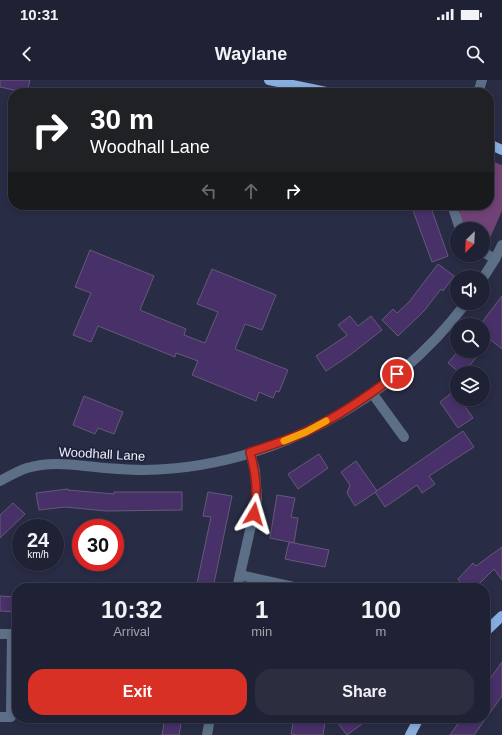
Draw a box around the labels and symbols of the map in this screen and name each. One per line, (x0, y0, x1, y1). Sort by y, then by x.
north arrow (450, 222, 490, 262)
pin (380, 357, 414, 391)
street label: Woodhall Lane (58, 444, 146, 464)
position arrow (233, 493, 275, 535)
speed limit sign: 30 (72, 519, 124, 571)

